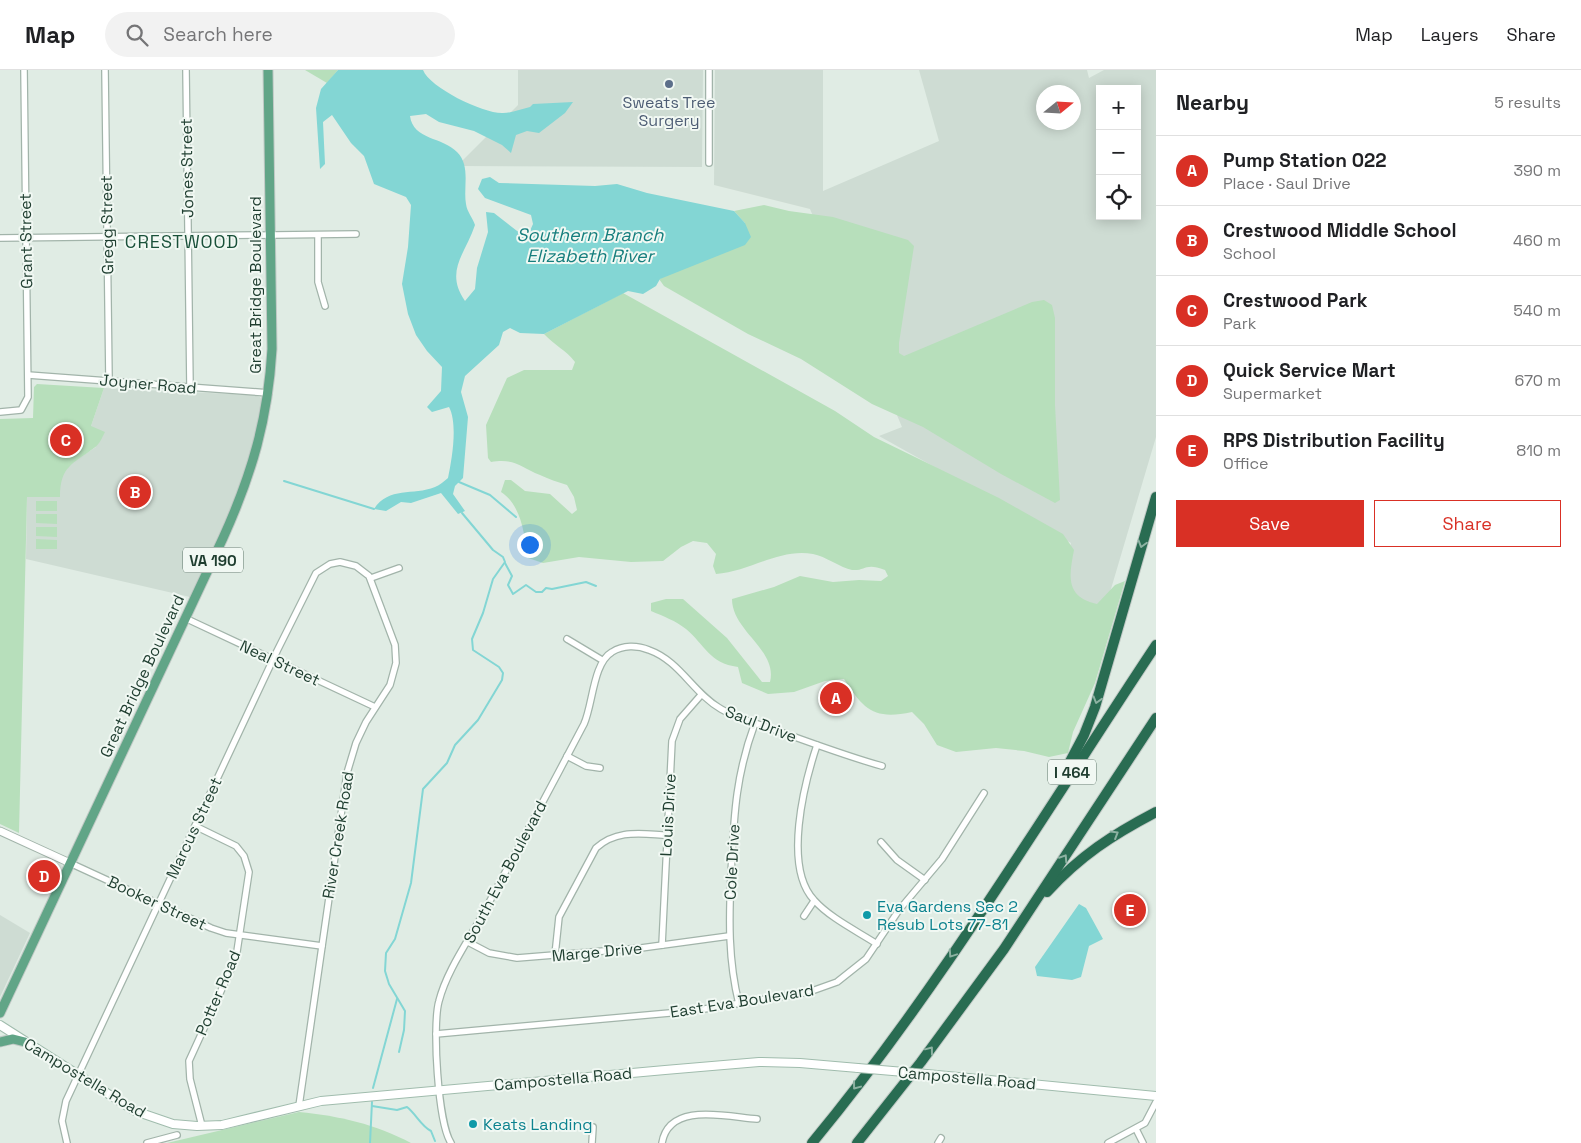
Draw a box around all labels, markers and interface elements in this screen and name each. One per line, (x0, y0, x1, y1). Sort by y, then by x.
search box (105, 12, 455, 57)
text: Map (25, 19, 75, 50)
icon: search (123, 21, 151, 49)
text: Search here (163, 22, 273, 47)
text: Map (1355, 23, 1393, 46)
text: Layers (1421, 23, 1478, 46)
text: Share (1506, 23, 1556, 46)
marker: Sweats Tree Surgery (663, 78, 675, 90)
north arrow (1036, 85, 1081, 130)
map controls (1096, 85, 1141, 220)
button: + (1096, 85, 1141, 130)
text: Nearby (1176, 89, 1249, 116)
place label: Sweats Tree Surgery (622, 92, 716, 131)
text: 5 results (1494, 92, 1561, 113)
street label: Jones Street (176, 118, 198, 218)
button: − (1096, 130, 1141, 175)
text: Pump Station 022 (1223, 148, 1387, 173)
text: A (1187, 160, 1197, 181)
text: 390 m (1513, 160, 1561, 181)
text: Place · Saul Drive (1223, 173, 1351, 194)
street label: Gregg Street (96, 175, 118, 275)
button: locate (1096, 175, 1141, 220)
street label: Grant Street (15, 193, 37, 289)
street label: Great Bridge Boulevard (245, 196, 266, 374)
text: Crestwood Middle School (1223, 218, 1456, 243)
water label: Southern Branch Elizabeth River (516, 223, 665, 267)
district label: CRESTWOOD (125, 230, 239, 253)
text: B (1187, 230, 1197, 251)
text: 460 m (1513, 230, 1561, 251)
text: School (1223, 243, 1276, 264)
text: Crestwood Park (1223, 288, 1367, 313)
text: C (1187, 300, 1197, 321)
text: 540 m (1513, 300, 1561, 321)
text: Park (1223, 313, 1256, 334)
text: Quick Service Mart (1223, 358, 1396, 383)
street label: Joyner Road (99, 369, 197, 399)
text: D (1187, 370, 1197, 391)
text: 670 m (1514, 370, 1561, 391)
text: Supermarket (1223, 383, 1322, 404)
pin: C (50, 421, 82, 459)
text: RPS Distribution Facility (1223, 428, 1445, 453)
text: E (1188, 440, 1196, 461)
text: 810 m (1516, 440, 1561, 461)
text: Office (1223, 453, 1269, 474)
pin: B (119, 473, 151, 511)
button: Save (1176, 500, 1364, 547)
button: Share (1374, 500, 1561, 547)
your location (517, 532, 543, 558)
one-way arrow (1138, 539, 1148, 548)
road number: VA 190 (183, 548, 243, 572)
street label: Great Bridge Boulevard (95, 591, 189, 761)
street label: Neal Street (236, 635, 324, 691)
pin: A (820, 679, 852, 717)
one-way arrow (1092, 695, 1102, 704)
street label: Saul Drive (722, 701, 800, 747)
road number: I 464 (1048, 760, 1096, 784)
street label: River Creek Road (318, 770, 358, 900)
street label: Louis Drive (655, 773, 681, 857)
street label: Marcus Street (161, 774, 227, 882)
street label: South Eva Boulevard (459, 797, 551, 947)
street label: Cole Drive (720, 824, 744, 900)
one-way arrow (1110, 830, 1119, 840)
one-way arrow (1057, 854, 1067, 863)
pin: D (28, 857, 60, 895)
street label: Booker Street (104, 871, 210, 935)
pin: E (1114, 891, 1146, 929)
place label: Eva Gardens Sec 2 Resub Lots 77-81 (877, 896, 1018, 935)
marker: Eva Gardens Sec 2 Resub Lots 77-81 (861, 909, 873, 921)
street label: Marge Drive (551, 938, 643, 966)
street label: Potter Road (191, 947, 245, 1039)
one-way arrow (949, 948, 958, 958)
street label: East Eva Boulevard (668, 979, 816, 1023)
street label: Campostella Road (20, 1033, 150, 1123)
one-way arrow (924, 1046, 933, 1056)
street label: Campostella Road (897, 1061, 1037, 1095)
street label: Campostella Road (493, 1062, 633, 1096)
one-way arrow (854, 1080, 862, 1089)
place label: Keats Landing (483, 1114, 593, 1135)
marker: Keats Landing (467, 1118, 479, 1130)

